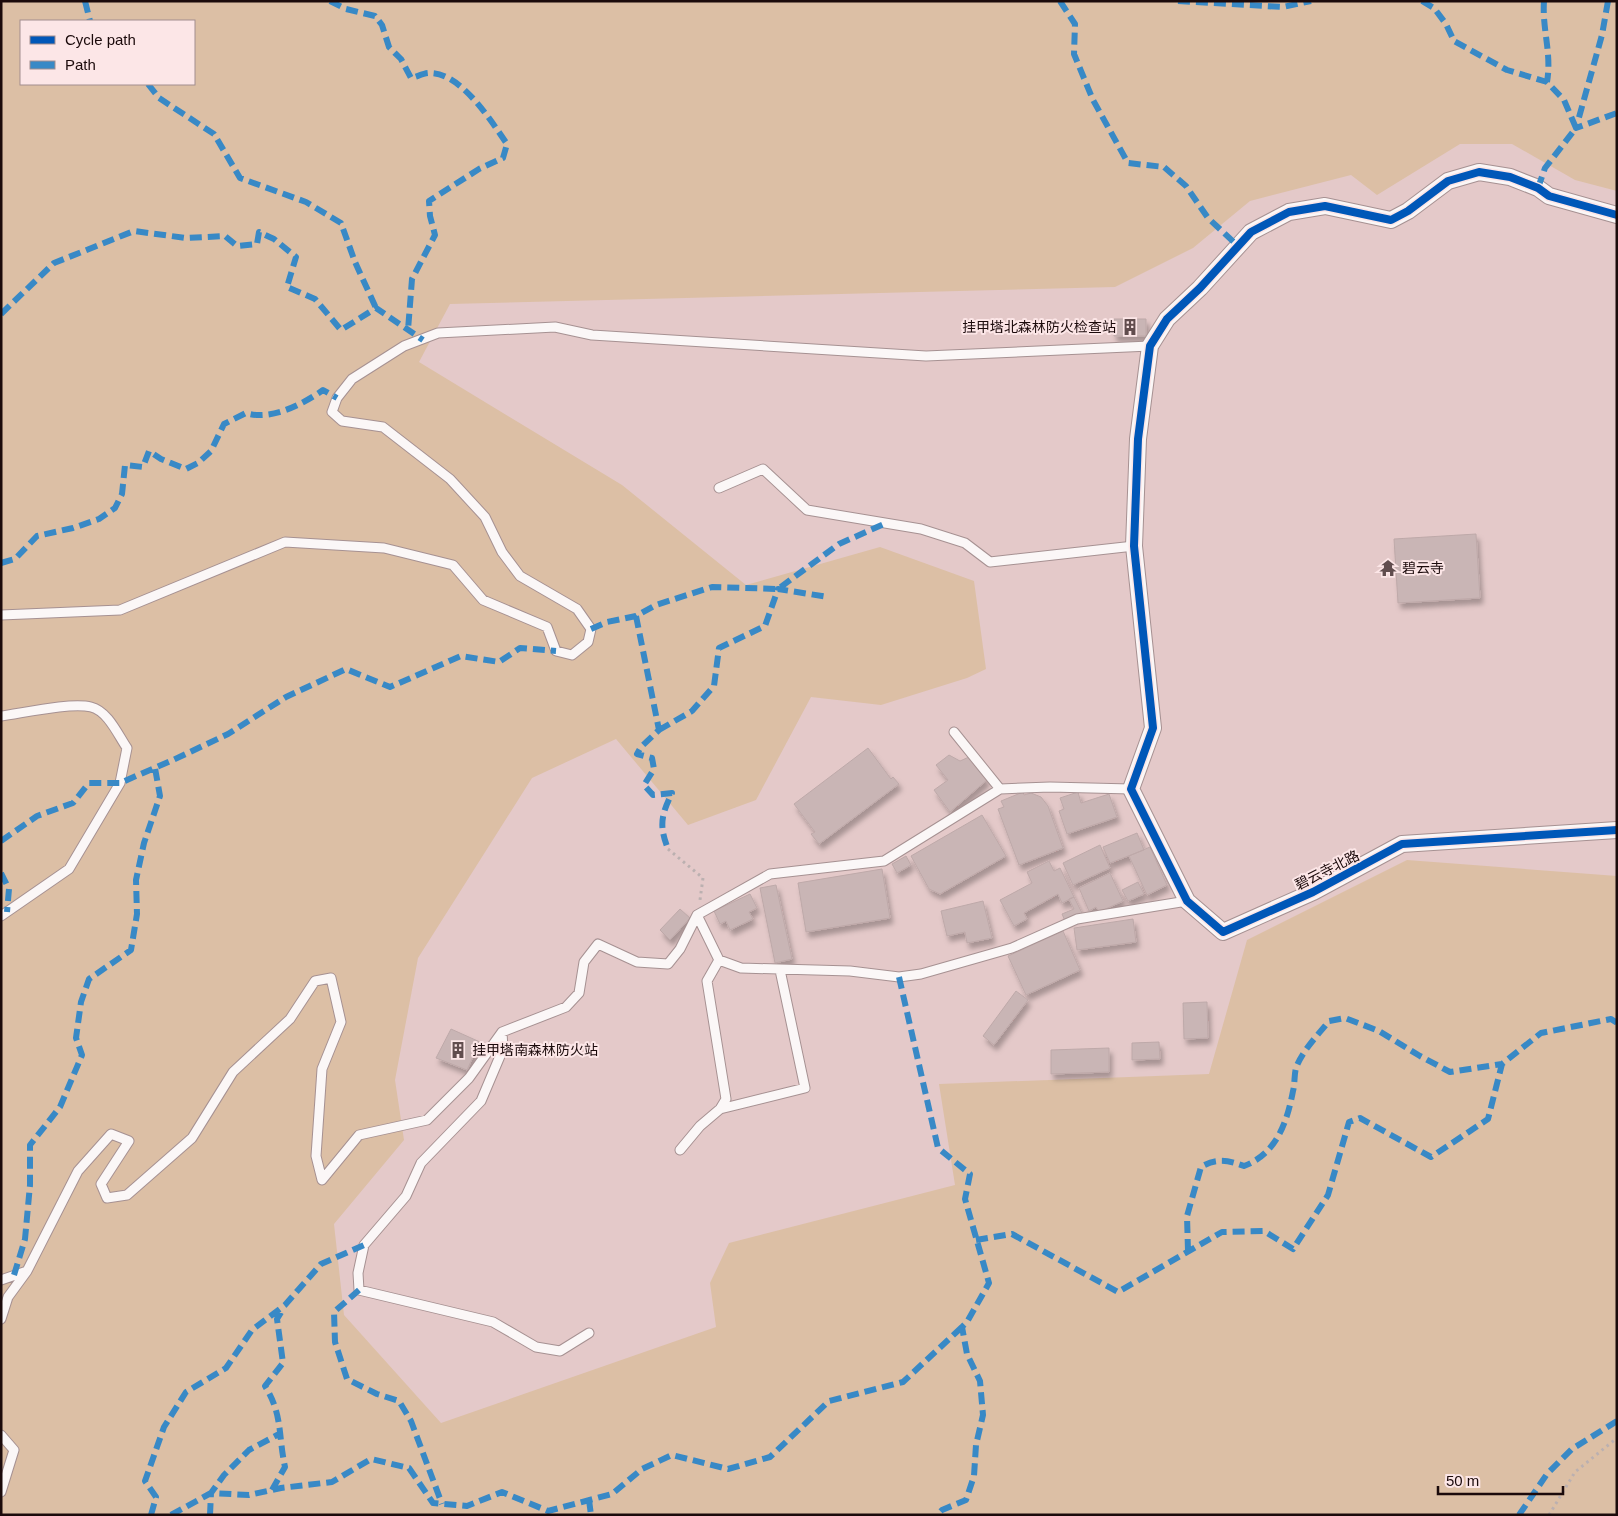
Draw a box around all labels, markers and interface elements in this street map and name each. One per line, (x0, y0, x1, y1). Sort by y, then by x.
legend (20, 20, 195, 85)
text: Cycle path (65, 31, 136, 48)
text: Path (65, 56, 96, 73)
building icon: 挂甲塔北森林防火检查站 (1120, 317, 1140, 337)
place label: 挂甲塔北森林防火检查站 (962, 319, 1116, 335)
temple icon: 碧云寺 (1378, 558, 1398, 578)
place label: 碧云寺 (1402, 560, 1444, 576)
street label: 碧云寺北路 (1292, 847, 1362, 893)
building icon: 挂甲塔南森林防火站 (448, 1040, 468, 1060)
place label: 挂甲塔南森林防火站 (472, 1042, 598, 1058)
scale bar (1438, 1464, 1563, 1496)
text: 50 m (1446, 1472, 1479, 1489)

